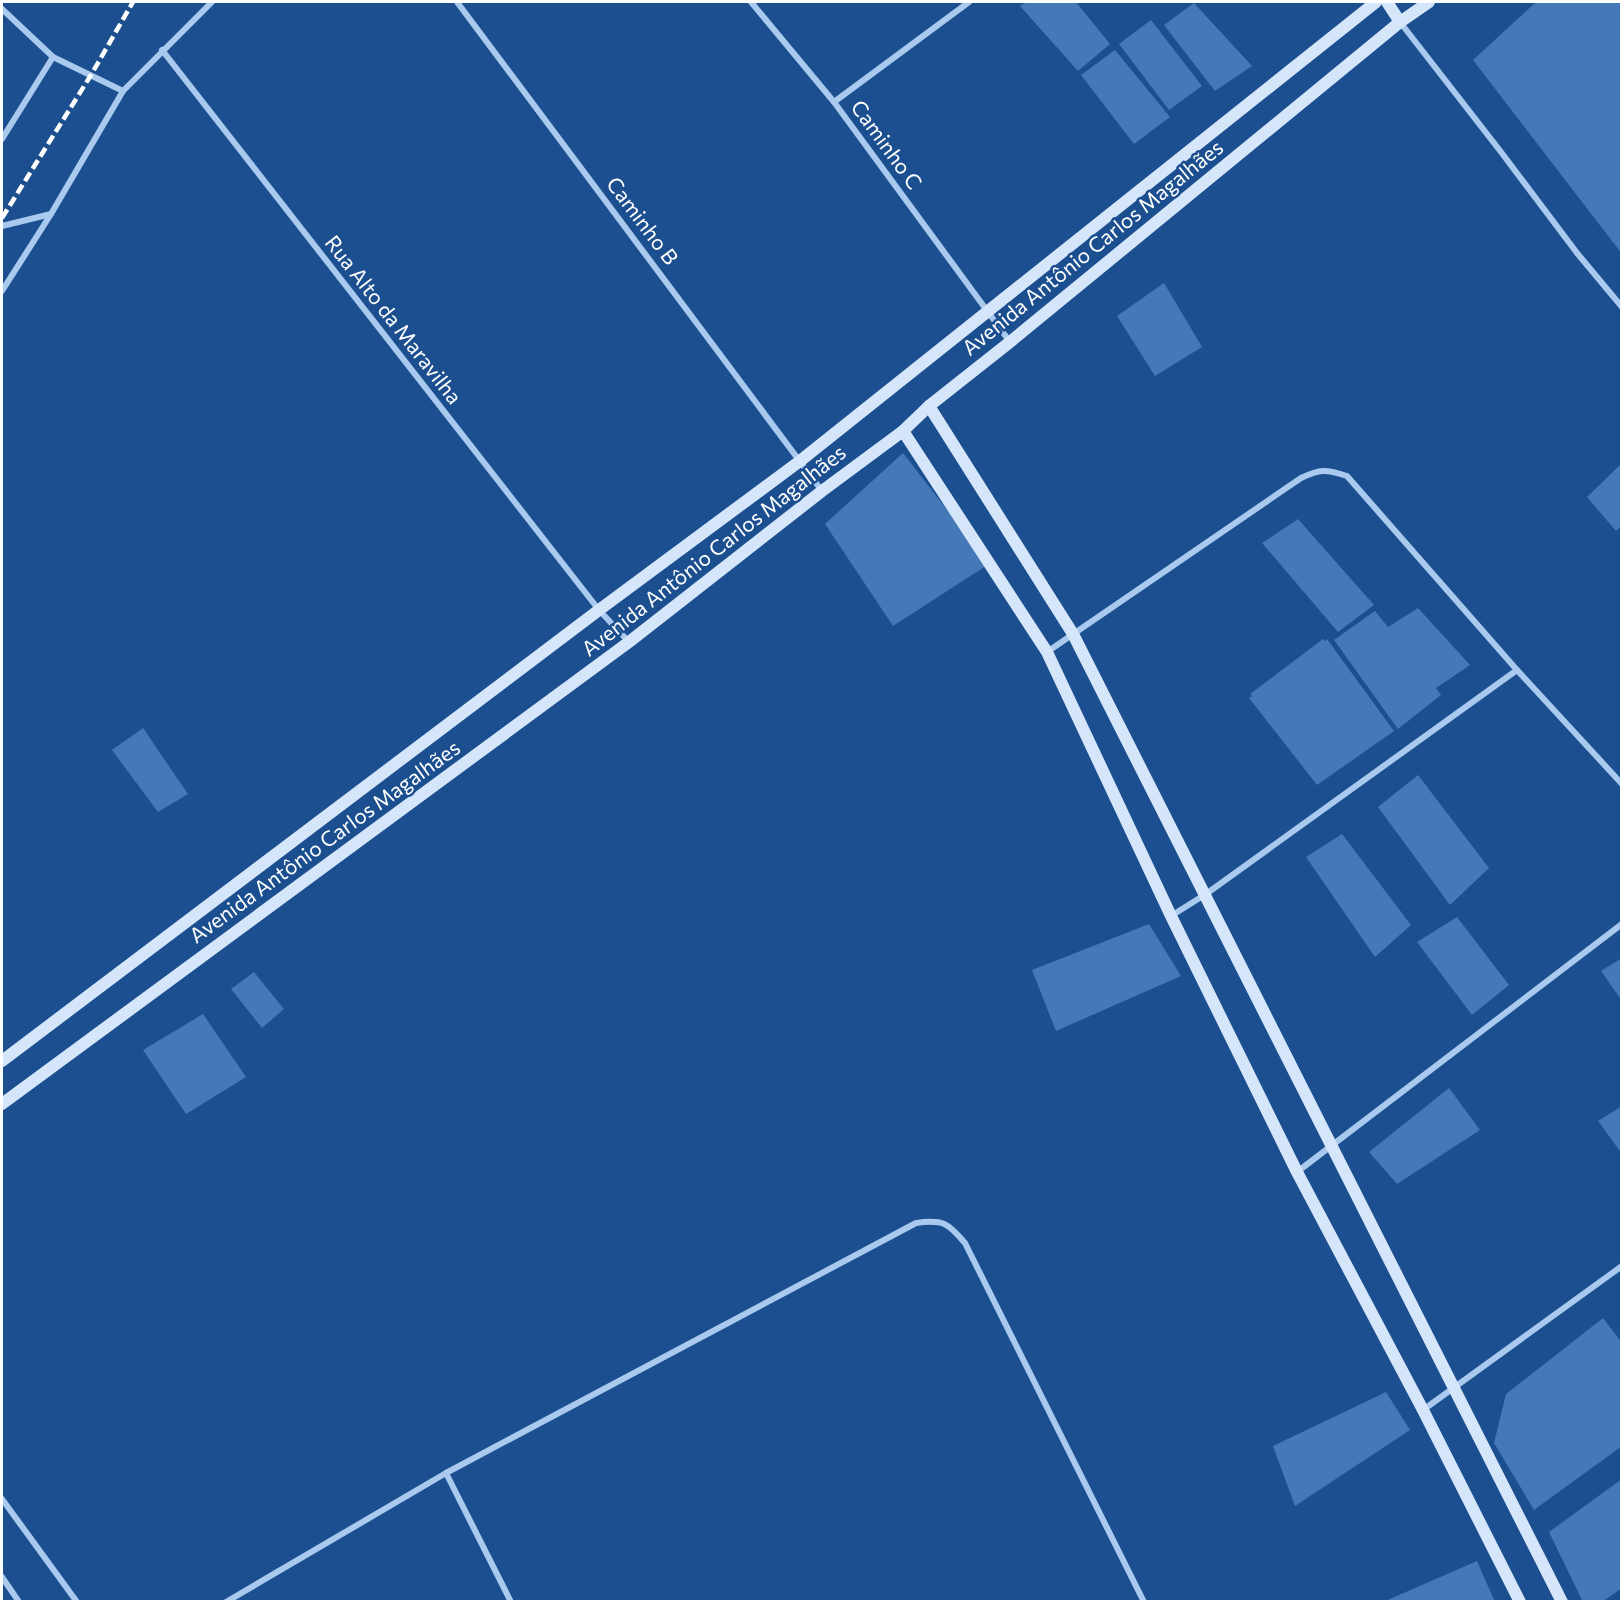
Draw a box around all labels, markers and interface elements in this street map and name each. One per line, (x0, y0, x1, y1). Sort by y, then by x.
street label: Caminho C (847, 95, 928, 194)
street label: Avenida Antônio Carlos Magalhães (957, 134, 1227, 360)
street label: Caminho B (602, 171, 684, 269)
street label: Rua Alto da Maravilha (321, 230, 468, 408)
street label: Avenida Antônio Carlos Magalhães (576, 439, 850, 661)
street label: Avenida Antônio Carlos Magalhães (184, 734, 464, 947)

